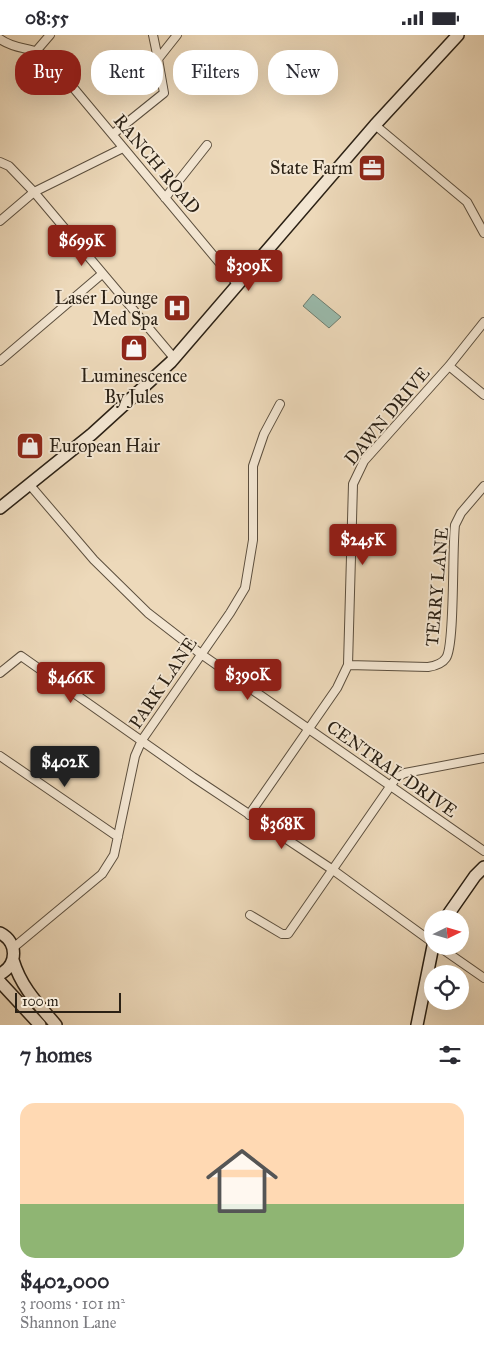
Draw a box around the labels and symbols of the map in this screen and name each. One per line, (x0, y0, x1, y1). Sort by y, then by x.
street label: RANCH ROAD (109, 110, 205, 218)
office icon: State Farm (357, 153, 387, 183)
place label: State Farm (270, 157, 353, 179)
pin: $699K (47, 225, 117, 267)
pin: $309K (214, 249, 284, 292)
place label: Laser Lounge Med Spa (55, 287, 158, 330)
hospital icon: Laser Lounge Med Spa (162, 293, 192, 323)
shop icon: Luminescence By Jules (119, 333, 149, 363)
street label: DAWN DRIVE (340, 362, 434, 469)
place label: Luminescence By Jules (81, 365, 187, 409)
shop icon: European Hair (15, 431, 45, 461)
place label: European Hair (49, 435, 160, 457)
pin: $245K (328, 523, 398, 566)
street label: TERRY LANE (421, 526, 453, 648)
street label: PARK LANE (124, 633, 202, 733)
pin: $390K (213, 659, 283, 701)
pin: $466K (36, 661, 106, 704)
street label: CENTRAL DRIVE (322, 716, 462, 822)
pin: $402K (30, 745, 100, 788)
pin: $368K (247, 807, 317, 850)
north arrow (424, 910, 469, 955)
scale bar (15, 990, 121, 1013)

